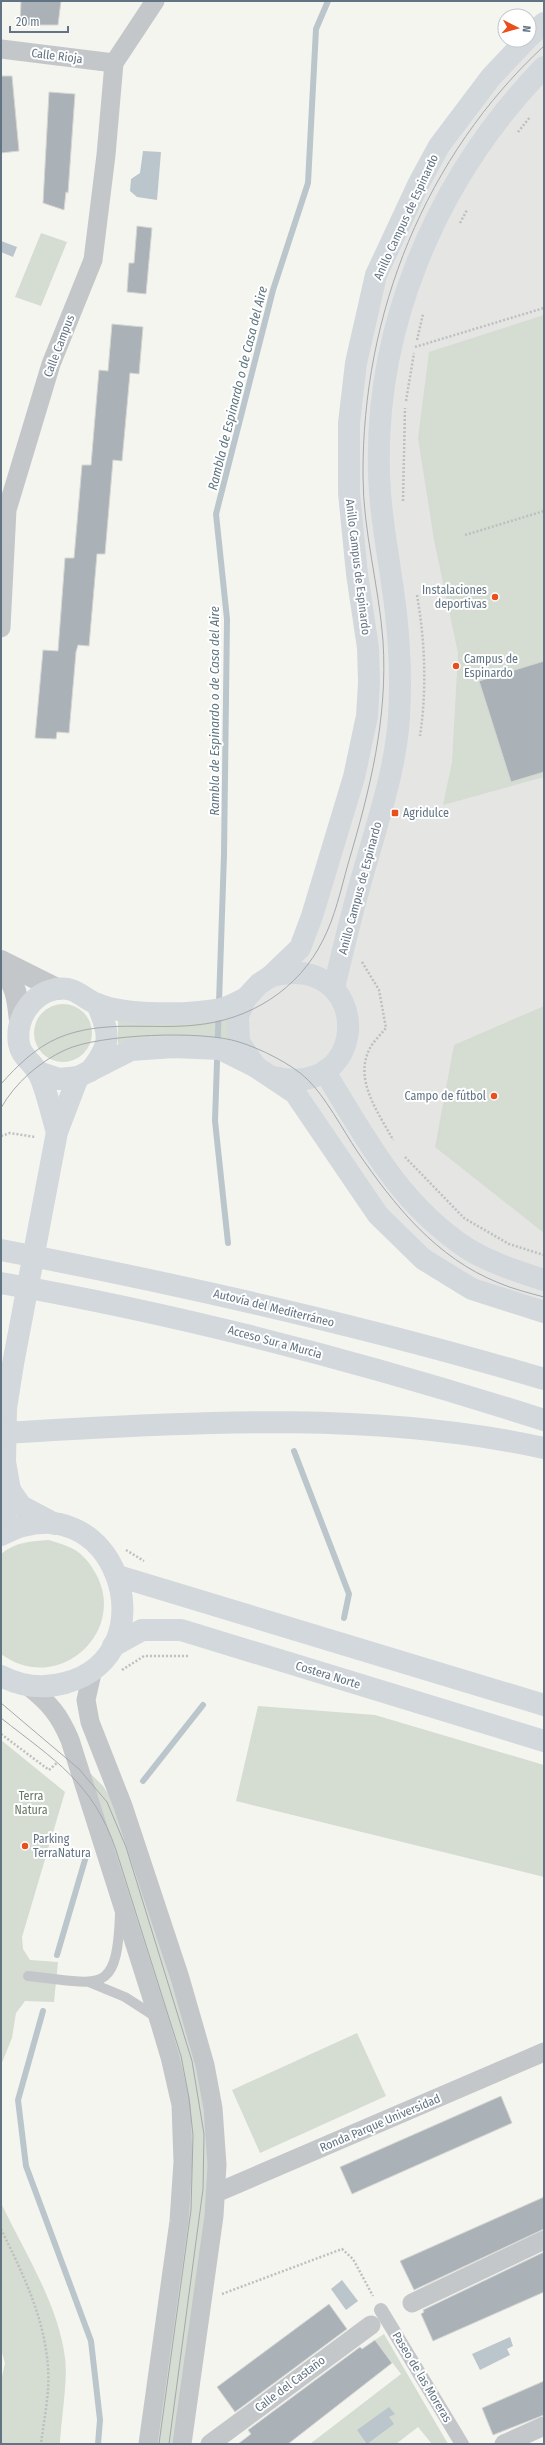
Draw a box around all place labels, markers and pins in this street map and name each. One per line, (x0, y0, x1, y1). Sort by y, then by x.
place label: Instalaciones deportivas (422, 583, 487, 611)
marker: Instalaciones deportivas (490, 592, 500, 602)
place label: Campus de Espinardo (464, 652, 518, 680)
marker: Campus de Espinardo (451, 661, 461, 671)
place label: Agridulce (403, 806, 449, 820)
marker: Agridulce (390, 808, 400, 818)
place label: Campo de fútbol (404, 1089, 486, 1103)
marker: Campo de fútbol (489, 1091, 499, 1101)
place label: Parking TerraNatura (33, 1832, 91, 1860)
marker: Parking TerraNatura (20, 1841, 30, 1851)

